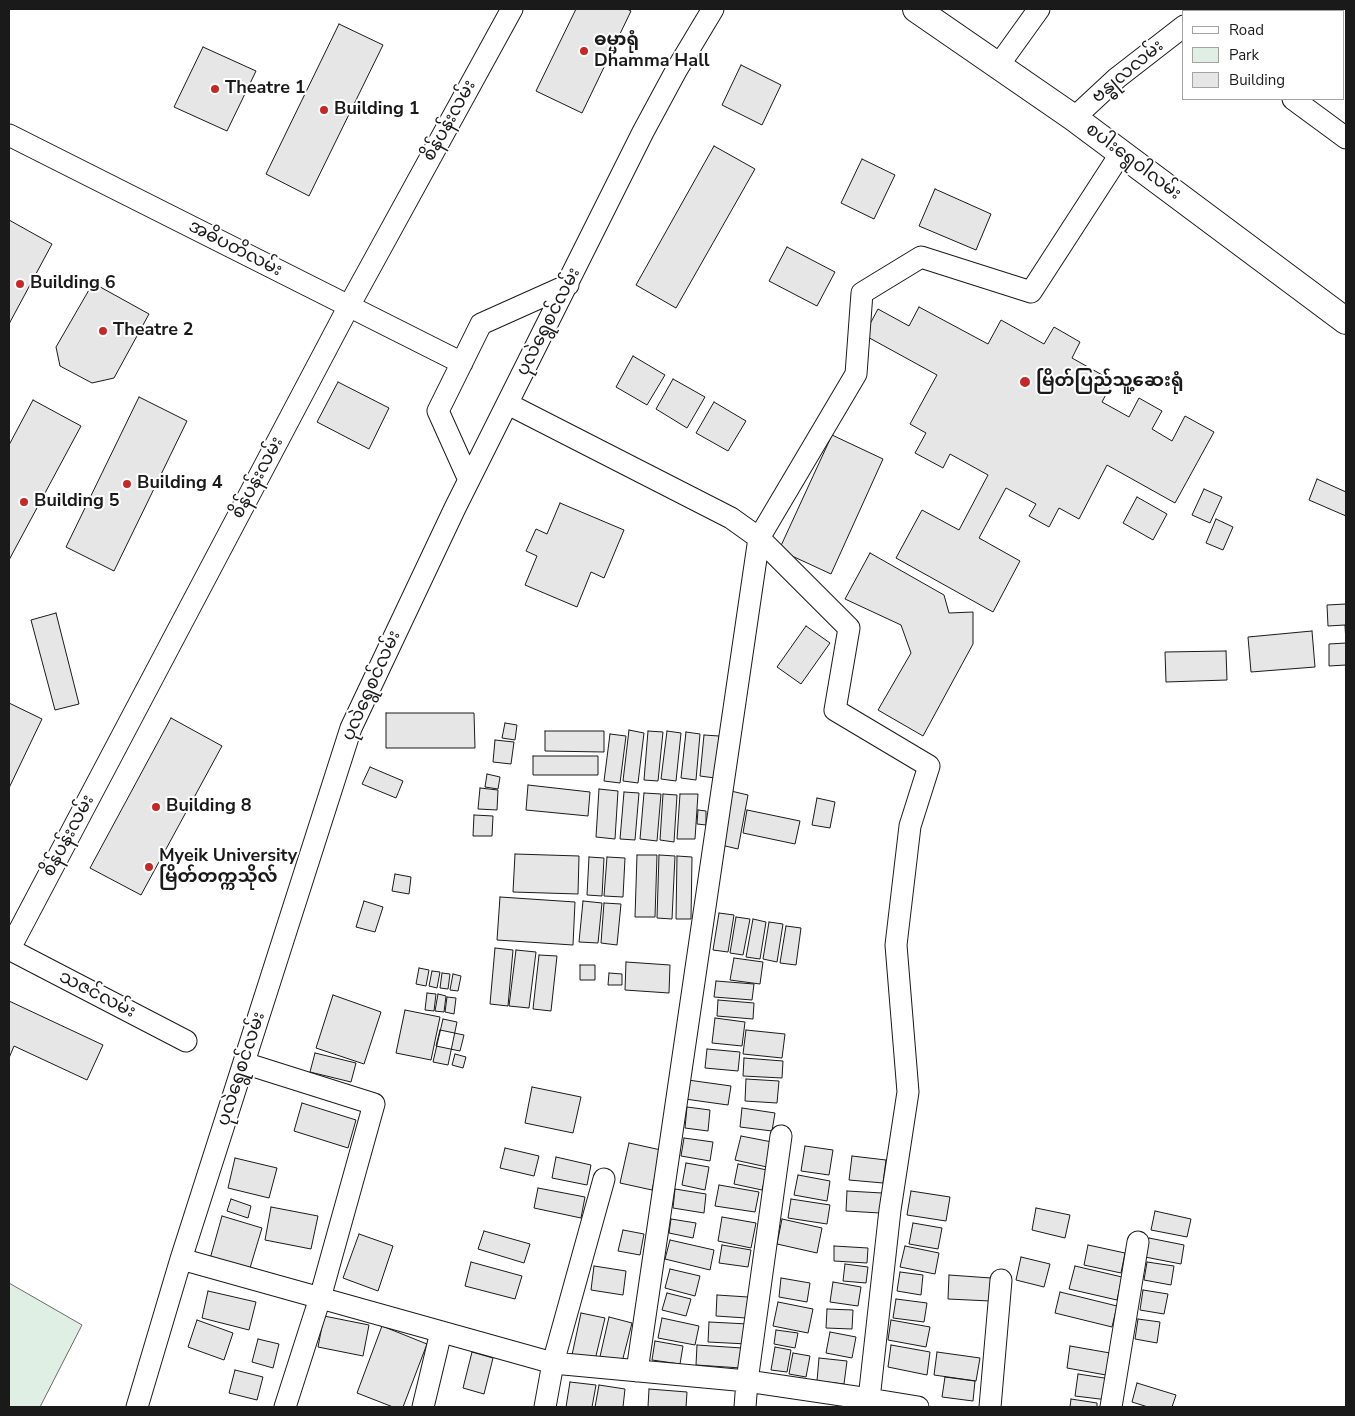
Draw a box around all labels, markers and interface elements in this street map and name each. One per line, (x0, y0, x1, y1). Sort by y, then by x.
legend (1182, 10, 1345, 100)
text: Road (1229, 20, 1264, 40)
place label: ဓမ္မာရုံ Dhamma Hall (594, 30, 710, 72)
street label: ဗန္ဓုလလမ်း (1088, 36, 1168, 108)
marker: ဓမ္မာရုံ Dhamma Hall (578, 45, 590, 57)
text: Park (1229, 45, 1259, 65)
text: Building (1229, 70, 1285, 90)
street label: စိန်ပန်းလမ်း (419, 77, 481, 165)
place label: Theatre 1 (225, 78, 306, 100)
marker: Theatre 1 (209, 83, 221, 95)
place label: Building 1 (334, 99, 419, 121)
marker: Building 1 (318, 104, 330, 116)
street label: စပါးရွေဝါလမ်း (1081, 119, 1185, 205)
street label: အဓိပတိလမ်း (184, 216, 286, 282)
street label: ပုလဲရွေစင်လမ်း (512, 264, 586, 380)
place label: Building 6 (30, 273, 115, 295)
marker: Building 6 (14, 278, 26, 290)
place label: Theatre 2 (113, 320, 194, 342)
marker: Theatre 2 (97, 325, 109, 337)
place label: မြိတ်ပြည်သူ့ဆေးရုံ (1036, 371, 1183, 393)
marker: မြိတ်ပြည်သူ့ဆေးရုံ (1018, 375, 1032, 389)
street label: စိန်ပန်းလမ်း (227, 433, 289, 523)
place label: Building 4 (137, 473, 222, 495)
marker: Building 4 (121, 478, 133, 490)
place label: Building 5 (34, 491, 119, 513)
marker: Building 5 (18, 496, 30, 508)
street label: ပုလဲရွေစင်လမ်း (338, 627, 406, 745)
street label: စိန်ပန်းလမ်း (38, 791, 100, 881)
place label: Building 8 (166, 796, 251, 818)
marker: Building 8 (150, 801, 162, 813)
place label: Myeik University မြိတ်တက္ကသိုလ် (159, 846, 297, 889)
marker: Myeik University မြိတ်တက္ကသိုလ် (143, 861, 155, 873)
street label: သဇင်လမ်း (55, 967, 139, 1023)
street label: ပုလဲရွေစင်လမ်း (213, 1009, 271, 1129)

